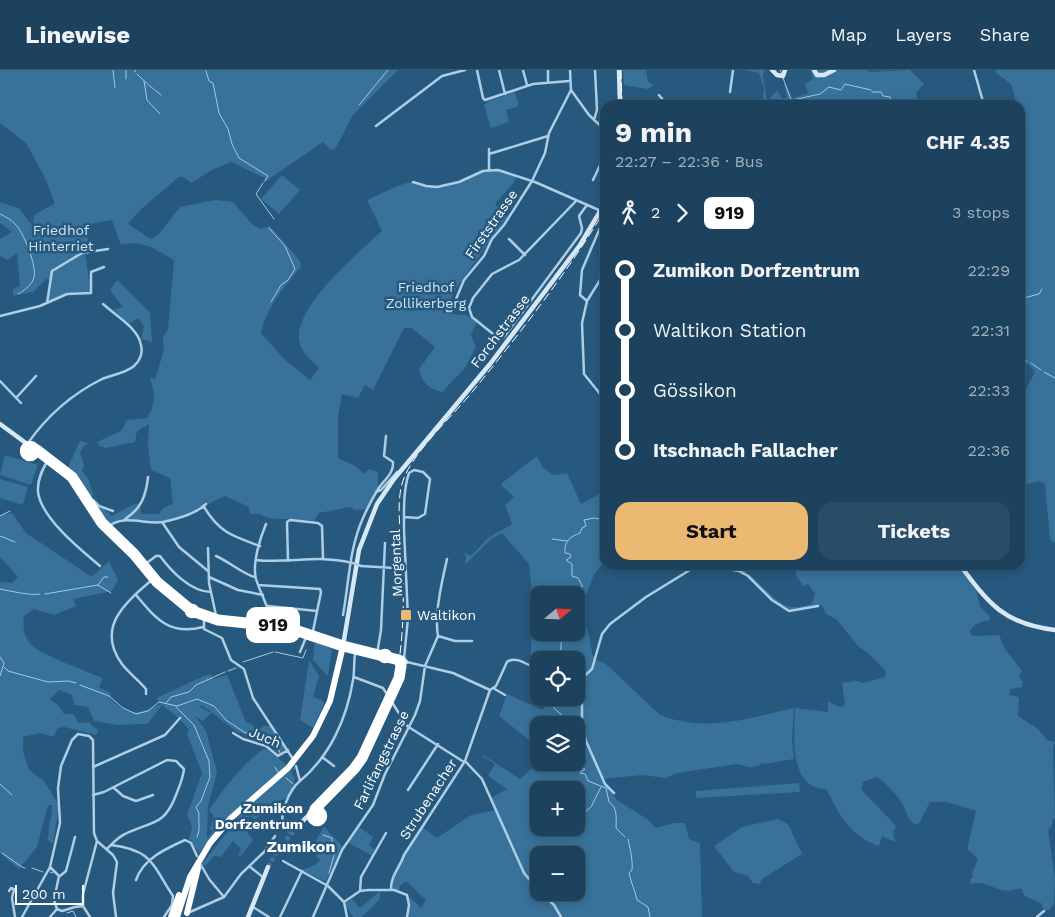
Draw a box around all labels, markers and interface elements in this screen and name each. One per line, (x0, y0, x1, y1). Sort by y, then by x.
text: Linewise (25, 21, 130, 49)
text: Map (830, 24, 867, 45)
text: Layers (895, 24, 952, 45)
text: Share (980, 24, 1030, 45)
text: 9 min (615, 116, 692, 149)
text: CHF 4.35 (926, 131, 1010, 154)
text: 22:27 – 22:36 · Bus (615, 152, 763, 171)
street label: Firststrasse (461, 186, 521, 262)
icon: walk (615, 199, 643, 227)
icon: forward (668, 199, 696, 227)
text: 919 (714, 202, 744, 223)
text: 2 (651, 203, 660, 222)
text: 3 stops (952, 203, 1010, 222)
park label: Friedhof Hinterriet (28, 222, 94, 254)
text: Zumikon Dorfzentrum (653, 259, 860, 282)
text: 22:29 (967, 261, 1010, 280)
park label: Friedhof Zollikerberg (386, 279, 467, 311)
street label: Forchstrasse (467, 291, 533, 371)
text: Waltikon Station (653, 319, 806, 342)
text: 22:31 (971, 321, 1010, 340)
text: Gössikon (653, 379, 737, 402)
text: 22:33 (968, 381, 1010, 400)
text: Itschnach Fallacher (653, 439, 838, 462)
unlabelled marker (20, 441, 40, 461)
text: 22:36 (968, 441, 1010, 460)
button: Start (615, 502, 808, 560)
button: Tickets (818, 502, 1010, 560)
street label: Morgental (387, 528, 405, 597)
north arrow (530, 586, 585, 641)
map controls (530, 586, 585, 901)
unlabelled marker (185, 604, 199, 618)
place label: Waltikon (417, 607, 476, 623)
marker: Waltikon (399, 608, 413, 622)
line badge: 919 (244, 609, 302, 641)
text: 919 (258, 614, 288, 635)
unlabelled marker (378, 649, 392, 663)
button: locate (530, 651, 585, 706)
street label: Farlifangstrasse (350, 708, 412, 812)
button: layers (530, 716, 585, 771)
street label: Juch (247, 723, 283, 751)
street label: Strubenacher (396, 755, 460, 842)
button: + (530, 781, 585, 836)
place label: Zumikon Dorfzentrum (215, 800, 303, 832)
marker: Zumikon Dorfzentrum (307, 806, 327, 826)
district label: Zumikon (267, 837, 335, 856)
button: − (530, 846, 585, 901)
scale bar (15, 882, 84, 905)
text: 200 m (22, 886, 66, 902)

